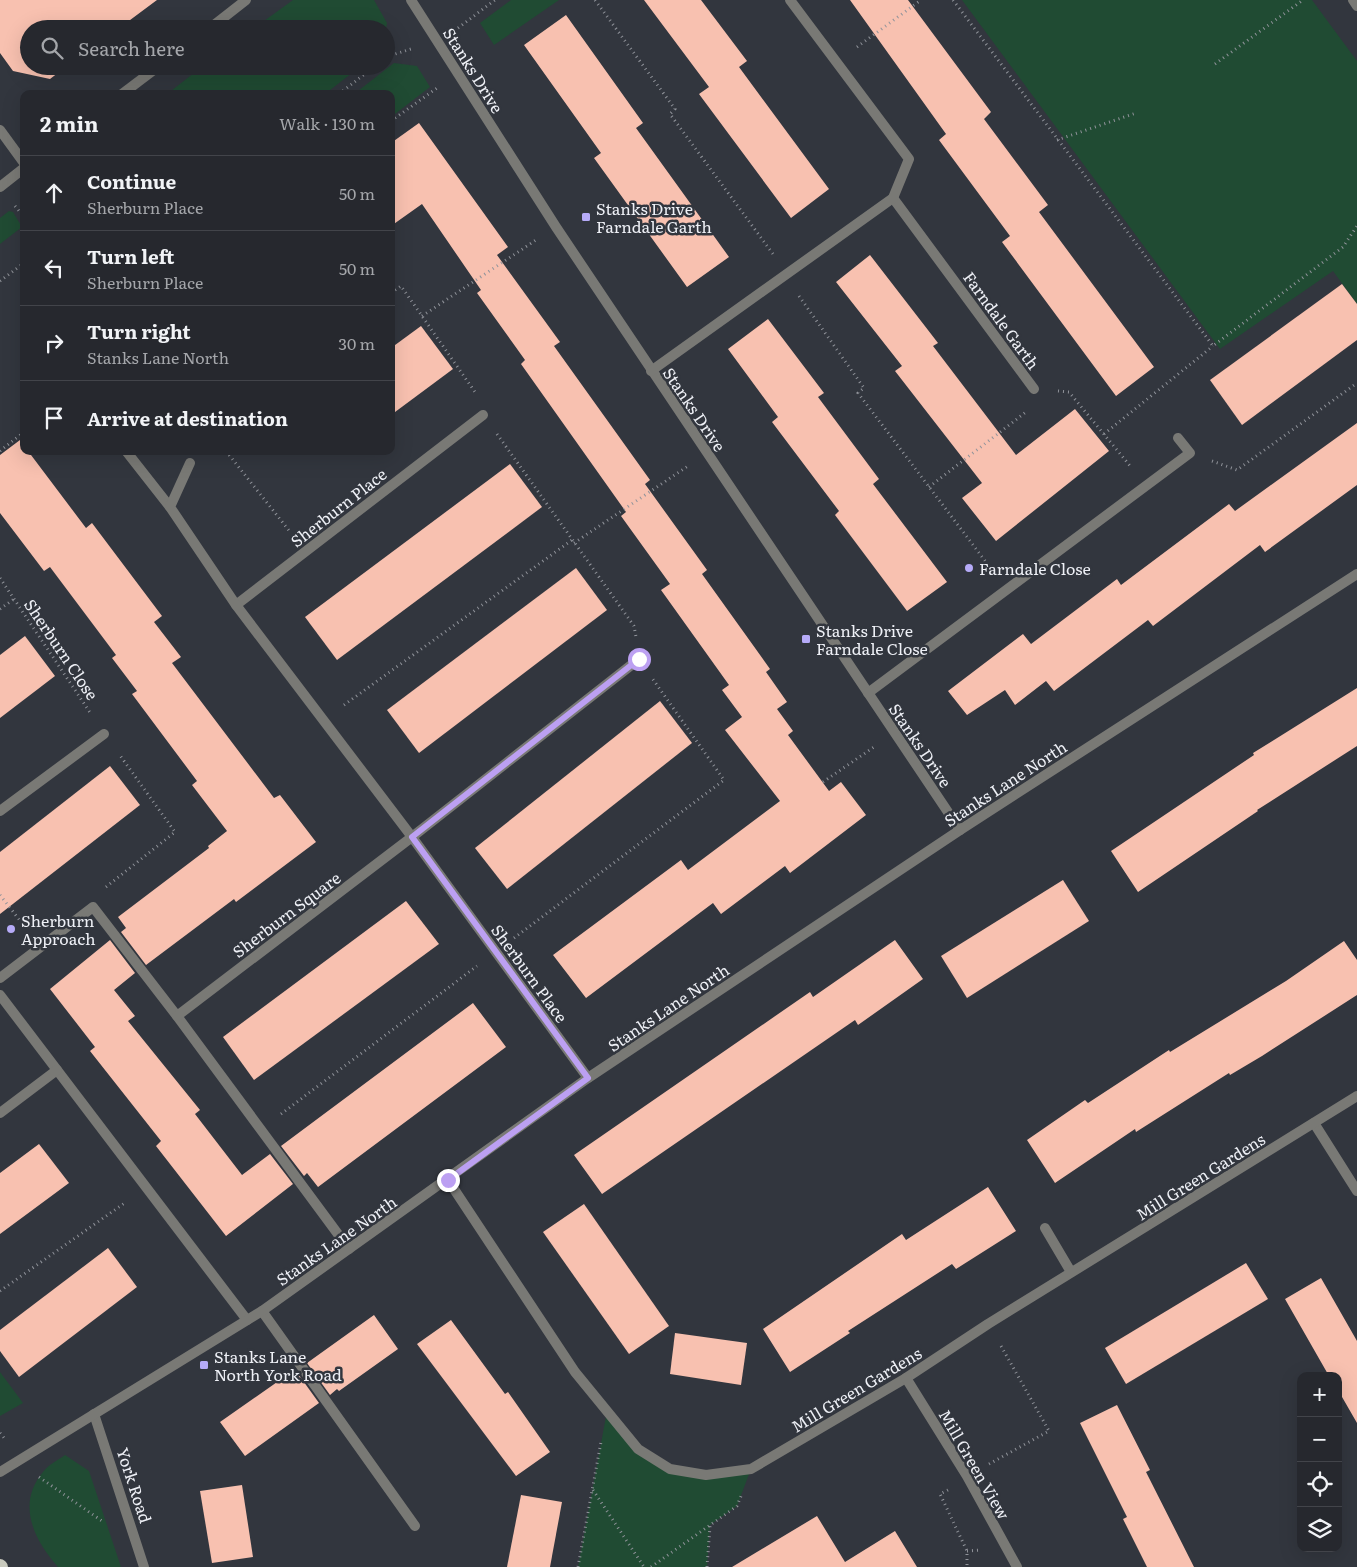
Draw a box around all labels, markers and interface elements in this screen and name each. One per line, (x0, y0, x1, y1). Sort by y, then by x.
search box (20, 20, 395, 75)
street label: Stanks Drive (438, 23, 510, 117)
icon: search (38, 34, 66, 62)
text: Search here (78, 34, 185, 62)
text: 2 min (40, 107, 99, 138)
text: Walk · 130 m (279, 111, 375, 135)
text: Continue (87, 167, 176, 195)
icon: ahead (40, 179, 68, 207)
text: 50 m (339, 181, 375, 205)
text: Sherburn Place (87, 195, 203, 219)
place label: Stanks Drive Farndale Garth (596, 196, 712, 238)
marker: Stanks Drive Farndale Garth (580, 211, 592, 223)
text: Turn left (87, 242, 174, 270)
icon: left (40, 254, 68, 282)
text: 50 m (339, 256, 375, 280)
street label: Farndale Garth (958, 266, 1046, 374)
text: Sherburn Place (87, 270, 203, 294)
text: Turn right (87, 317, 191, 345)
icon: right (40, 329, 68, 357)
text: 30 m (338, 331, 375, 355)
text: Stanks Lane North (87, 345, 229, 369)
street label: Stanks Drive (658, 362, 732, 456)
icon: arrive (40, 404, 68, 432)
text: Arrive at destination (87, 404, 288, 432)
street label: Sherburn Place (285, 462, 391, 552)
place label: Farndale Close (979, 556, 1091, 580)
marker: Farndale Close (963, 562, 975, 574)
street label: Sherburn Close (19, 594, 105, 704)
place label: Stanks Drive Farndale Close (816, 618, 928, 660)
marker: Stanks Drive Farndale Close (800, 633, 812, 645)
route start (628, 648, 651, 671)
street label: Stanks Drive (884, 698, 958, 792)
street label: Stanks Lane North (939, 734, 1071, 832)
street label: Sherburn Square (227, 865, 345, 963)
place label: Sherburn Approach (21, 908, 96, 950)
street label: Sherburn Place (486, 919, 574, 1027)
marker: Sherburn Approach (5, 923, 17, 935)
street label: Stanks Lane North (602, 957, 734, 1057)
street label: Mill Green Gardens (1131, 1127, 1269, 1225)
route end (437, 1169, 460, 1192)
street label: Stanks Lane North (271, 1189, 401, 1291)
street label: Mill Green Gardens (786, 1341, 926, 1437)
place label: Stanks Lane North York Road (214, 1344, 342, 1386)
marker: Stanks Lane North York Road (198, 1359, 210, 1371)
map controls (1297, 1372, 1342, 1552)
button: + (1297, 1372, 1342, 1417)
street label: Mill Green View (934, 1404, 1016, 1524)
button: − (1297, 1417, 1342, 1462)
street label: York Road (112, 1444, 159, 1526)
button: locate (1297, 1462, 1342, 1507)
button: layers (1297, 1507, 1342, 1552)

